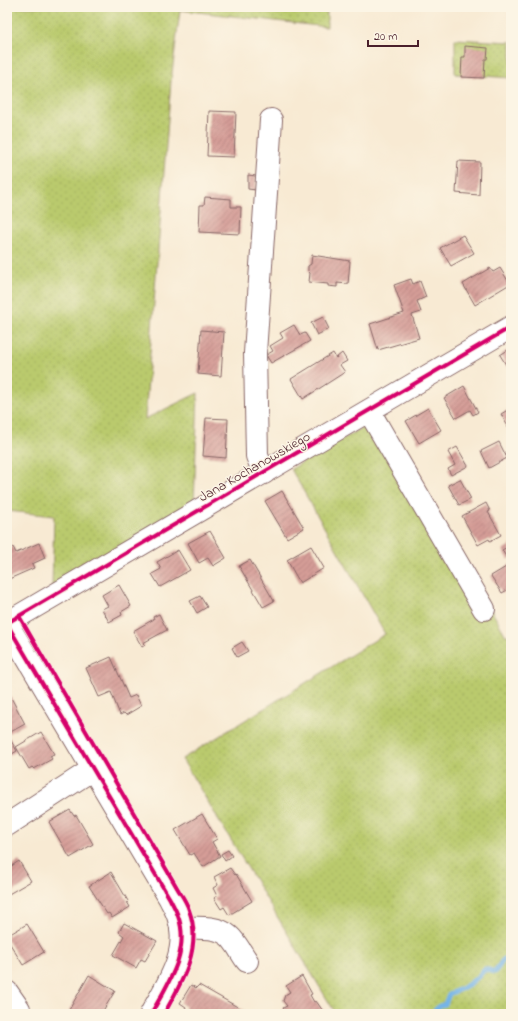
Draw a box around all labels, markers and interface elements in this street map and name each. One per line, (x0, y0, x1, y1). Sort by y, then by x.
scale bar (368, 22, 418, 48)
text: 20 m (374, 28, 397, 46)
street label: Jana Kochanowskiego (195, 427, 315, 509)

